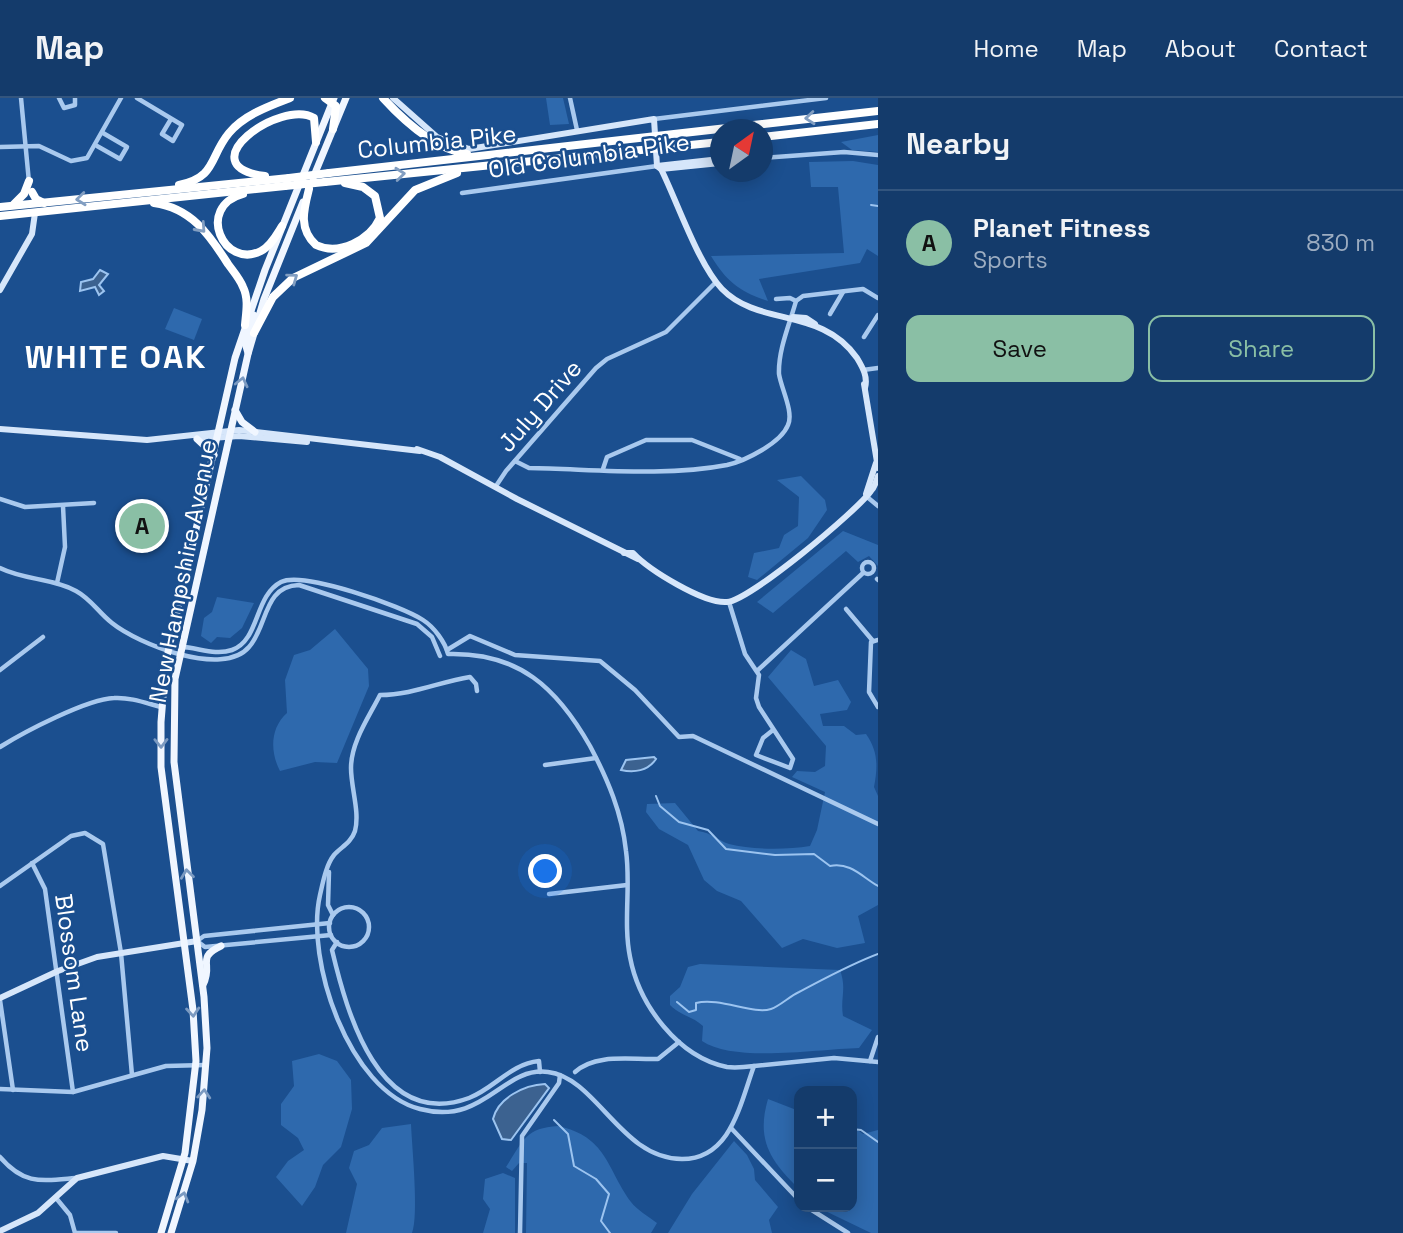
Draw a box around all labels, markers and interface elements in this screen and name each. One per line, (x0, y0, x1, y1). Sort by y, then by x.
text: Map (35, 27, 104, 69)
text: Home (973, 33, 1039, 64)
text: Map (1077, 33, 1127, 64)
text: About (1165, 33, 1236, 64)
text: Contact (1274, 33, 1368, 64)
one-way arrow (804, 110, 815, 125)
street label: Columbia Pike (356, 118, 518, 165)
north arrow (710, 119, 773, 182)
text: Nearby (906, 124, 1010, 163)
street label: Old Columbia Pike (486, 126, 692, 185)
one-way arrow (394, 167, 406, 182)
one-way arrow (75, 191, 86, 206)
text: Planet Fitness (973, 211, 1151, 245)
one-way arrow (193, 220, 205, 233)
text: A (922, 228, 936, 258)
text: 830 m (1306, 228, 1375, 258)
text: Sports (973, 245, 1048, 275)
one-way arrow (286, 274, 298, 287)
button: Save (906, 315, 1134, 382)
button: Share (1148, 315, 1375, 382)
district label: WHITE OAK (25, 337, 207, 377)
street label: July Drive (491, 353, 588, 458)
one-way arrow (233, 376, 248, 388)
street label: New Hampshire Avenue (143, 437, 223, 705)
pin: A (119, 500, 165, 552)
one-way arrow (153, 738, 168, 749)
your location (528, 854, 562, 888)
one-way arrow (180, 868, 195, 880)
street label: Blossom Lane (48, 892, 101, 1054)
one-way arrow (185, 1007, 200, 1018)
map controls (794, 1086, 857, 1212)
button: + (794, 1086, 857, 1149)
one-way arrow (196, 1088, 211, 1099)
button: − (794, 1149, 857, 1212)
one-way arrow (174, 1191, 189, 1203)

